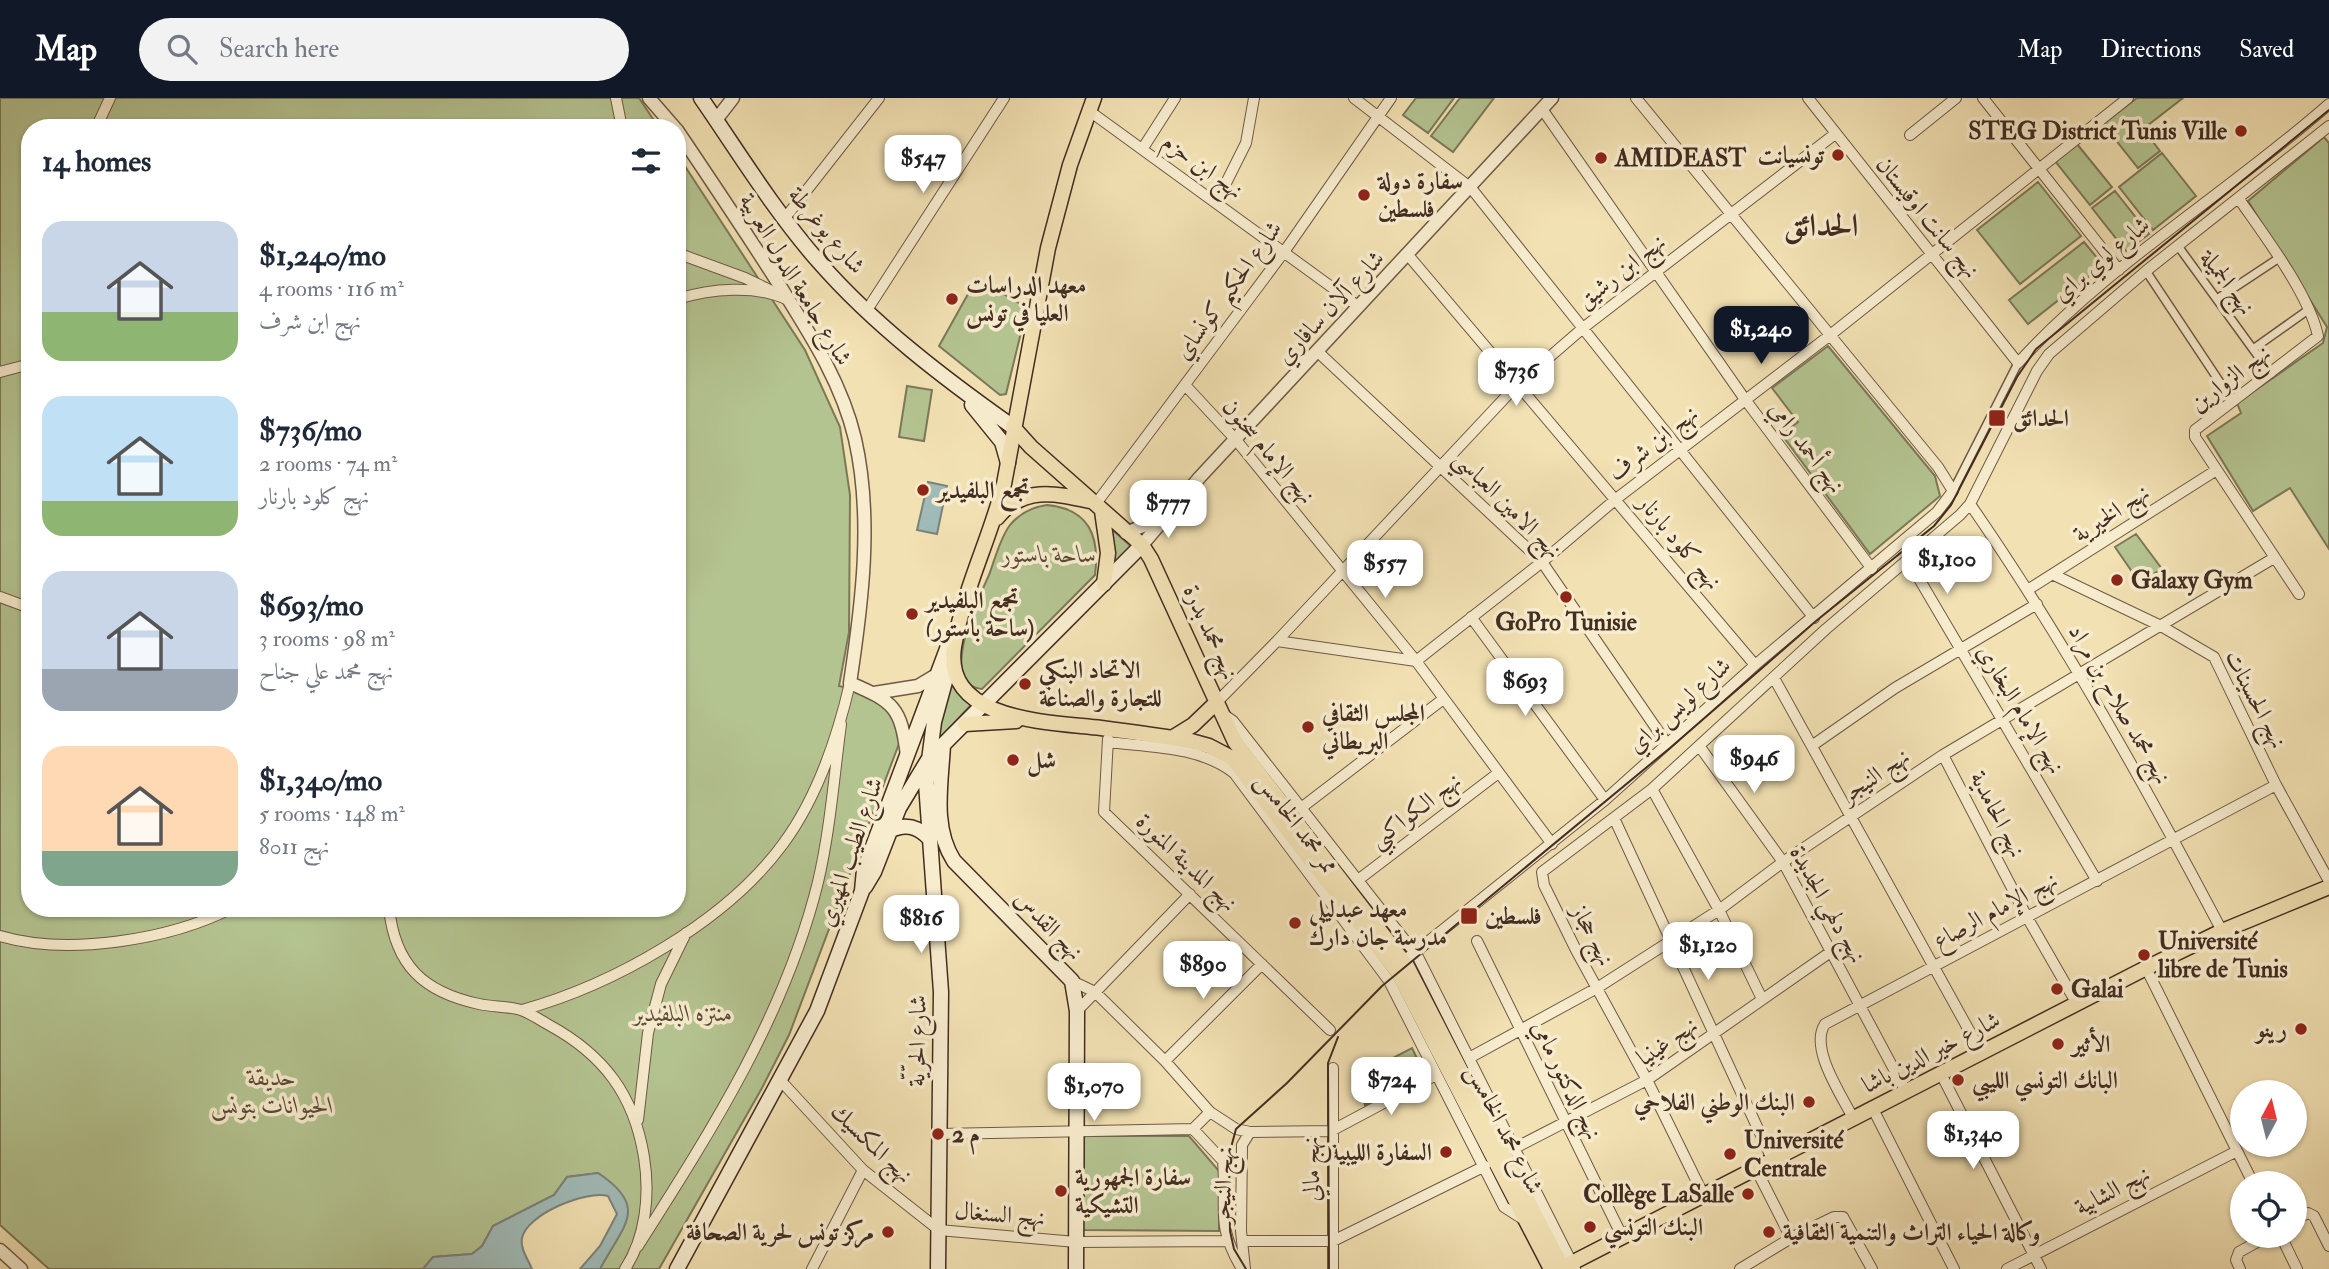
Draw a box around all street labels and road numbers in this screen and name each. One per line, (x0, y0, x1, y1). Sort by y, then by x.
street label: نهج ابن حزم (1153, 126, 1250, 210)
street label: نهج سانت اوقيستان (1865, 150, 1987, 288)
street label: شارع يوغرطة (778, 180, 872, 283)
street label: شارع جامعة الدول العربية (728, 187, 859, 373)
street label: شارع لوي براي (2046, 210, 2159, 312)
street label: شارع الحكيم كونساي (1167, 215, 1296, 371)
street label: نهج ابن رشيق (1570, 227, 1675, 320)
street label: نهج الجميلة (2189, 242, 2262, 324)
street label: شارع آلان سافاري (1269, 243, 1394, 374)
street label: نهج الزوارين (2183, 338, 2280, 423)
street label: نهج الإمام سحنون (1211, 392, 1322, 514)
street label: نهج أحمد رامي (1758, 394, 1853, 503)
street label: نهج ابن شرف (1602, 398, 1708, 492)
street label: نهج الامين العباسي (1442, 443, 1569, 570)
street label: نهج الخيرية (2067, 477, 2158, 554)
street label: نهج كلود بارنار (1626, 487, 1729, 600)
street label: نهج محمد بدرة (1171, 580, 1245, 687)
street label: نهج محمد صلاح بن مراد (2057, 619, 2178, 792)
street label: نهج الإمام البخاري (1965, 639, 2071, 782)
street label: نهج الحسينات (2213, 645, 2294, 756)
street label: شارع لويس براي (1621, 651, 1741, 763)
street label: نهج النيجر (1832, 741, 1919, 816)
street label: ممر محمد الخامس (1248, 766, 1345, 880)
street label: نهج الكواكبي (1363, 766, 1471, 860)
street label: نهج الحامدية (1958, 766, 2033, 865)
street label: شارع الطيب المهيري (810, 773, 894, 932)
street label: نهج المدينة المنورة (1126, 806, 1244, 922)
street label: نهج دلهي الجديدة (1776, 840, 1873, 972)
street label: نهج الإمام الرصاع (1927, 865, 2065, 961)
street label: نهج القدس (1004, 883, 1090, 971)
street label: نهج حجاز (1559, 897, 1621, 974)
street label: شارع الحرّيّة (900, 995, 938, 1087)
street label: شارع خير الدين باشا (1857, 1004, 2007, 1104)
street label: نهج غينيا (1631, 1010, 1707, 1077)
street label: نهج الدكتور مامي (1520, 1016, 1609, 1147)
street label: شارع محمد الخامس (1455, 1059, 1551, 1201)
street label: نهج المكسيك (820, 1096, 920, 1194)
street label: نهج مالي (1295, 1136, 1333, 1202)
street label: نهج النيجر (1206, 1146, 1246, 1228)
street label: نهج الشابية (2069, 1158, 2158, 1227)
street label: نهج السنغال (953, 1195, 1047, 1239)

